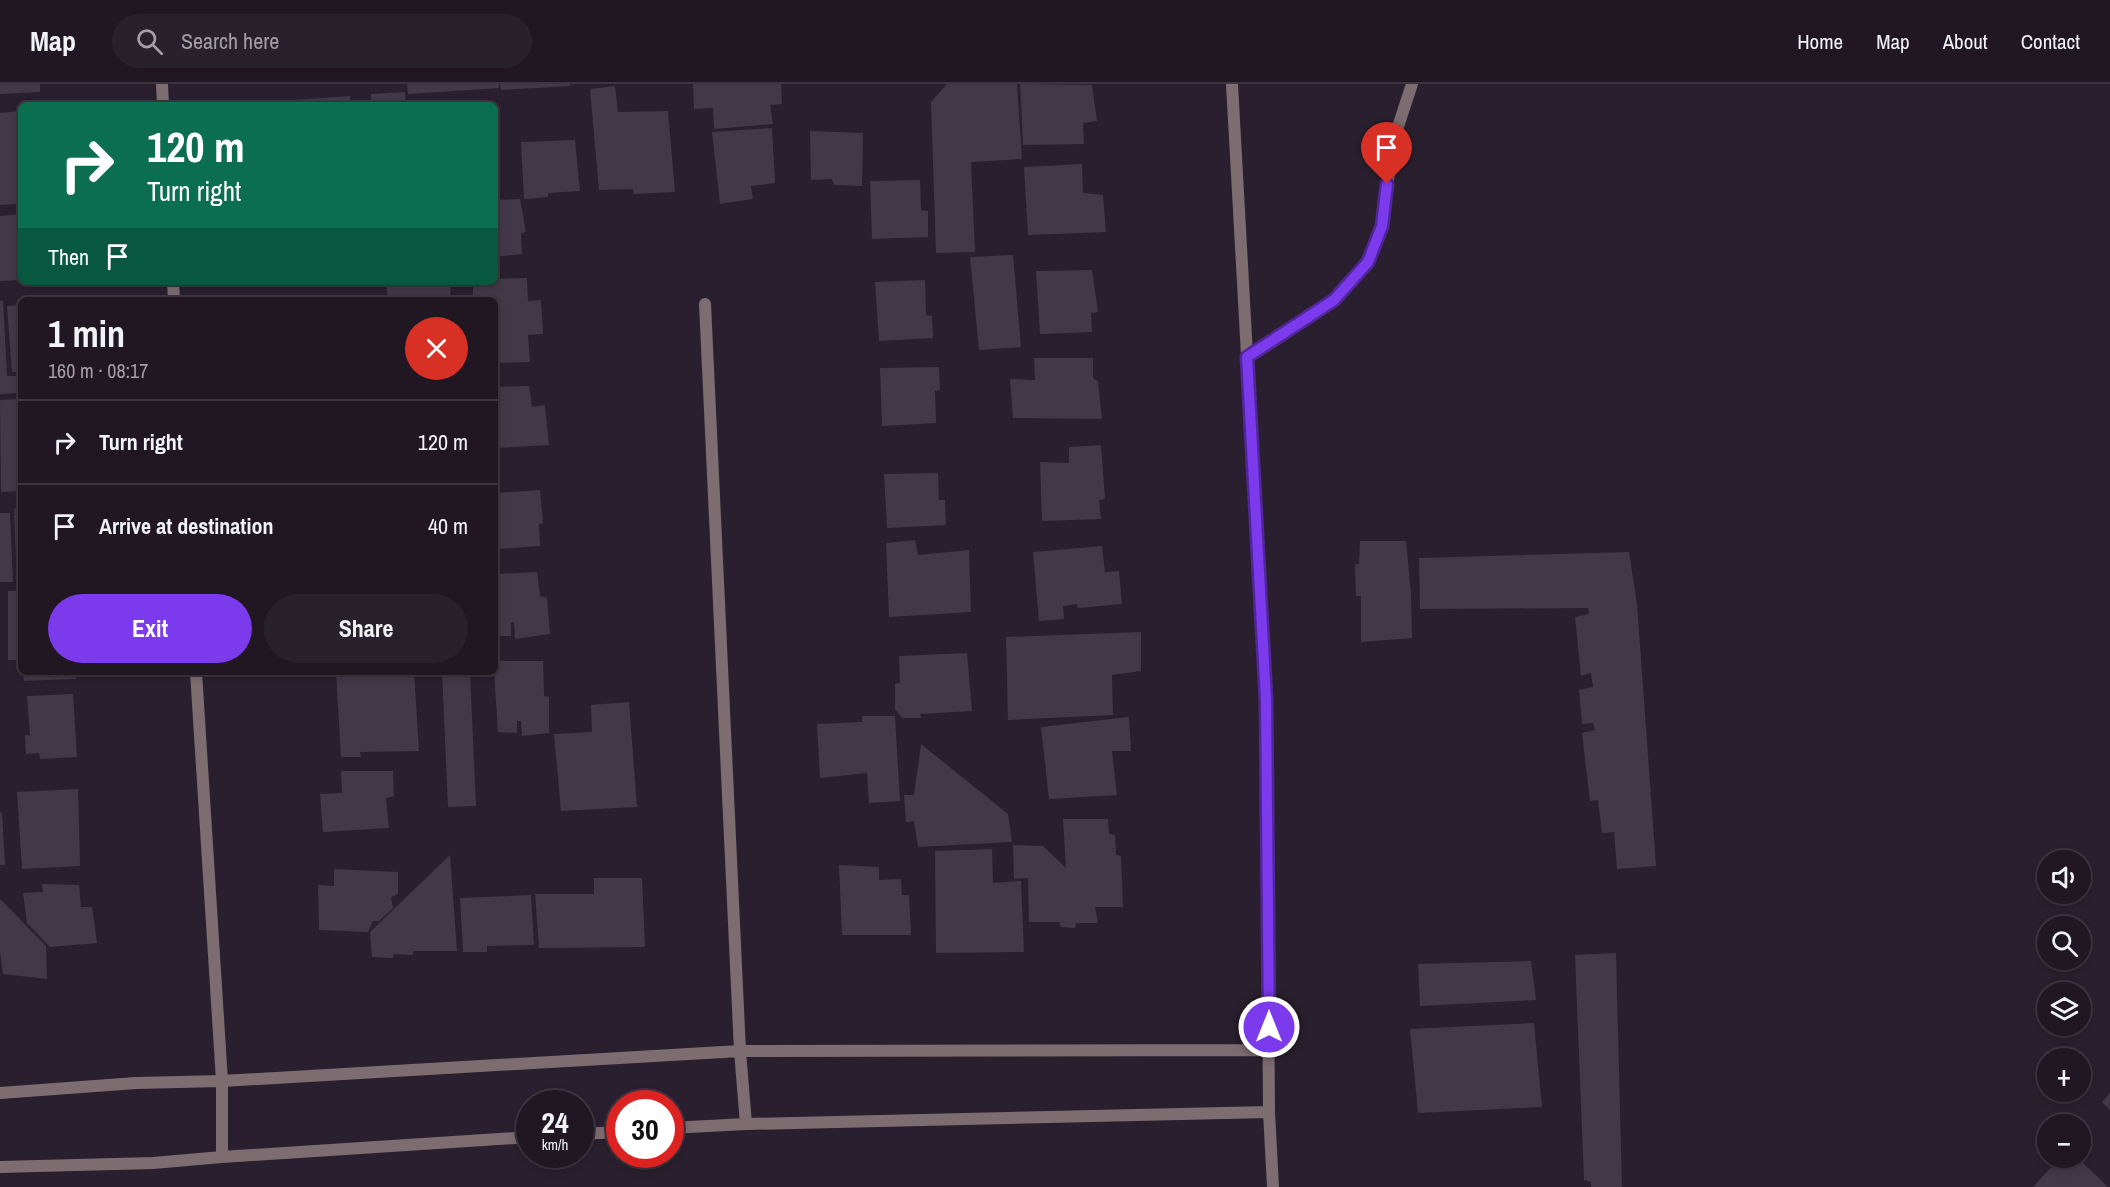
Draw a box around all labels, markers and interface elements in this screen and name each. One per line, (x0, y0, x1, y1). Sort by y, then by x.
search box (112, 14, 532, 68)
text: Map (30, 22, 76, 60)
icon: search (133, 25, 166, 58)
text: Search here (181, 26, 279, 56)
text: Home (1797, 27, 1843, 56)
text: Map (1876, 27, 1910, 56)
text: About (1943, 27, 1988, 56)
text: Contact (2021, 27, 2080, 56)
text: 120 m (147, 119, 245, 175)
pin (1361, 122, 1412, 184)
icon: right (48, 126, 126, 204)
icon: arrive (1370, 131, 1403, 164)
text: Turn right (147, 173, 241, 209)
icon: arrive (101, 240, 134, 273)
text: Then (48, 242, 89, 272)
text: 1 min (48, 310, 125, 358)
button: close (405, 317, 468, 380)
text: 160 m · 08:17 (48, 357, 148, 384)
icon: right (48, 426, 81, 459)
text: Turn right (99, 427, 183, 457)
text: 120 m (418, 427, 468, 457)
icon: arrive (48, 510, 81, 543)
text: Arrive at destination (99, 511, 273, 541)
text: 40 m (428, 511, 468, 541)
button: Exit (48, 594, 252, 663)
button: Share (264, 594, 468, 663)
map controls (2037, 850, 2091, 1168)
button: sound (2037, 850, 2091, 904)
button: search (2037, 916, 2091, 970)
button: layers (2037, 982, 2091, 1036)
position arrow (1237, 995, 1301, 1059)
button: + (2037, 1048, 2091, 1102)
speed limit sign: 30 (606, 1090, 684, 1168)
text: 24 (541, 1102, 569, 1142)
button: − (2037, 1114, 2091, 1168)
text: km/h (542, 1134, 568, 1155)

